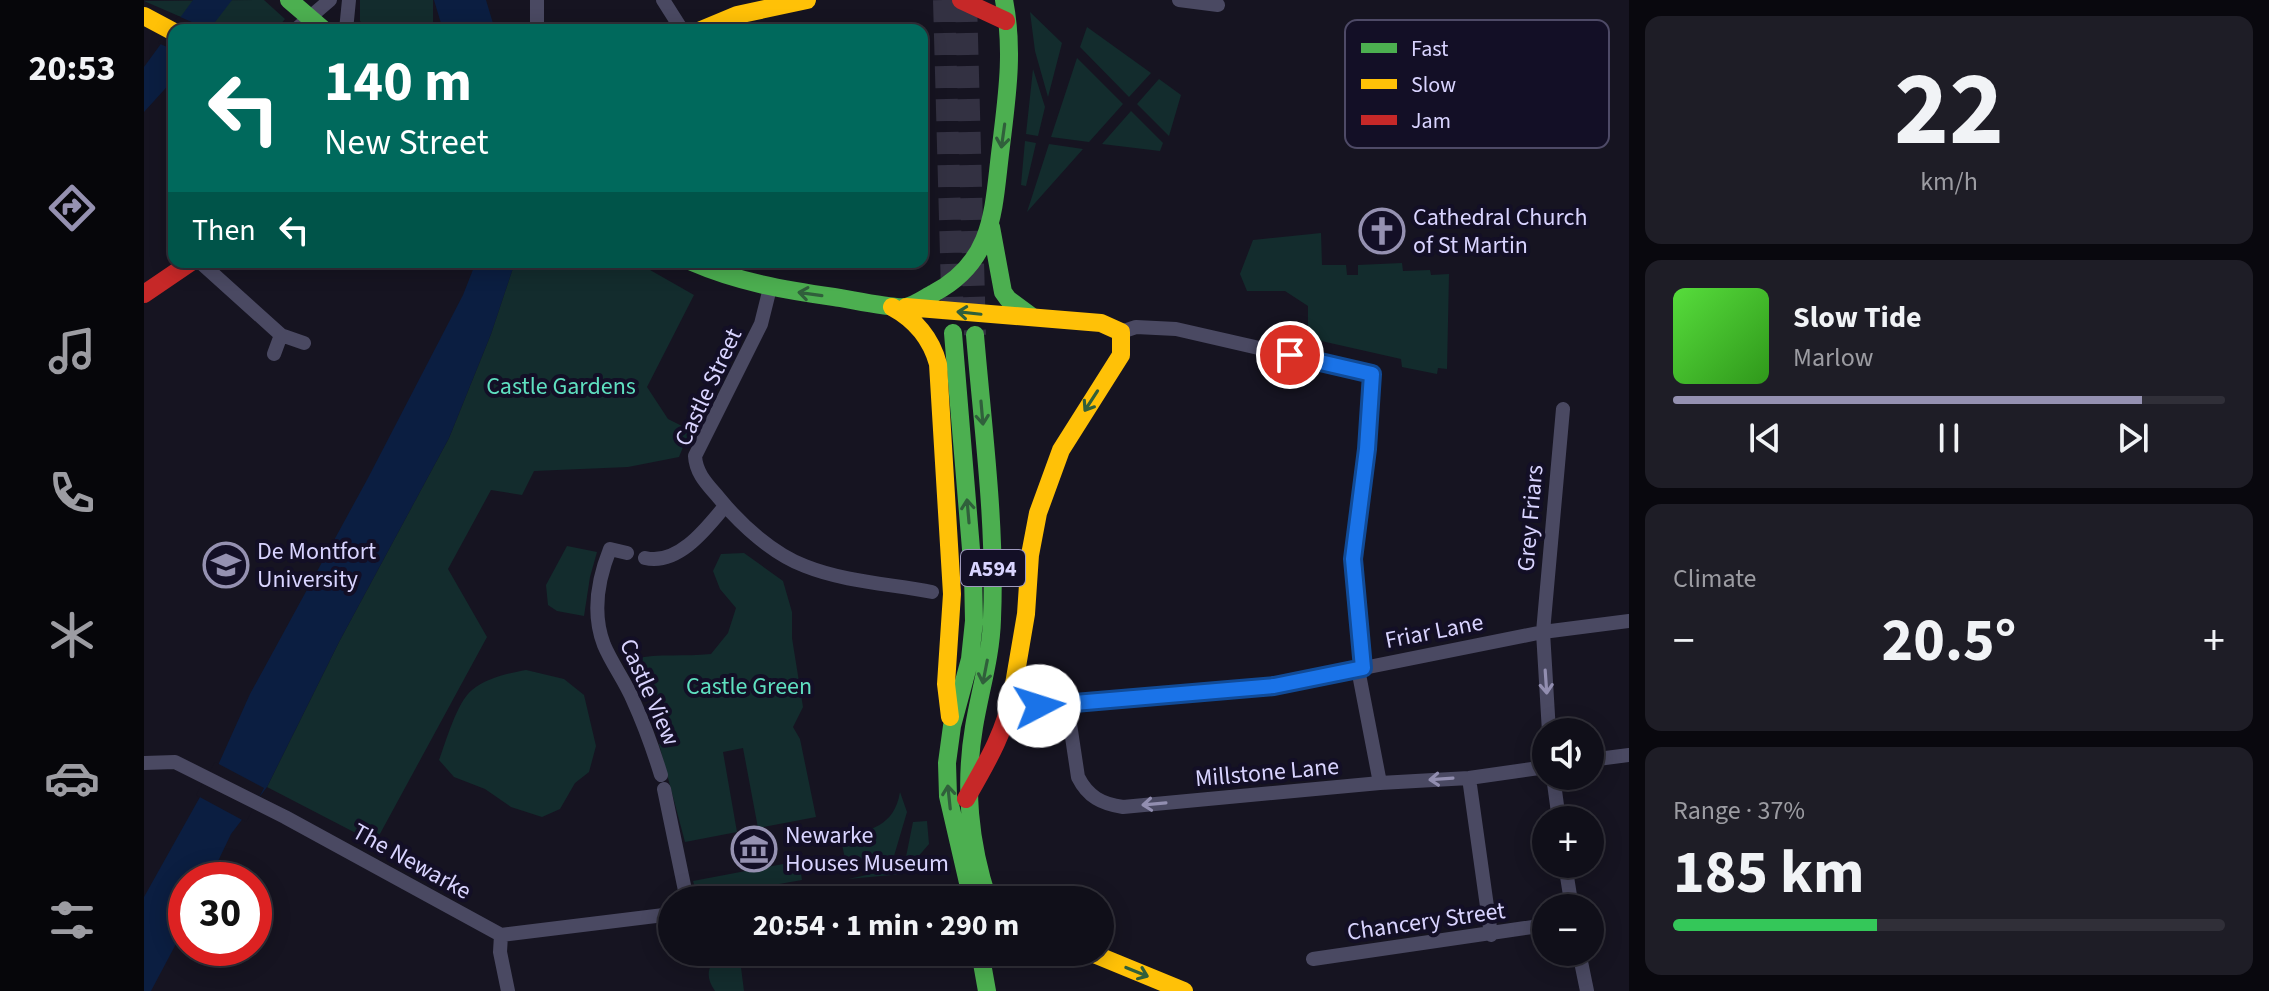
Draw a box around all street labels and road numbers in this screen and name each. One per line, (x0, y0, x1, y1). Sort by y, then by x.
street label: Castle Street (666, 323, 751, 452)
street label: Grey Friars (1508, 463, 1553, 573)
road number: A594 (961, 550, 1025, 586)
street label: Friar Lane (1382, 605, 1486, 658)
street label: Castle View (610, 633, 689, 751)
street label: Millstone Lane (1193, 749, 1341, 796)
street label: The Newarke (346, 814, 478, 908)
street label: Chancery Street (1345, 893, 1507, 950)

